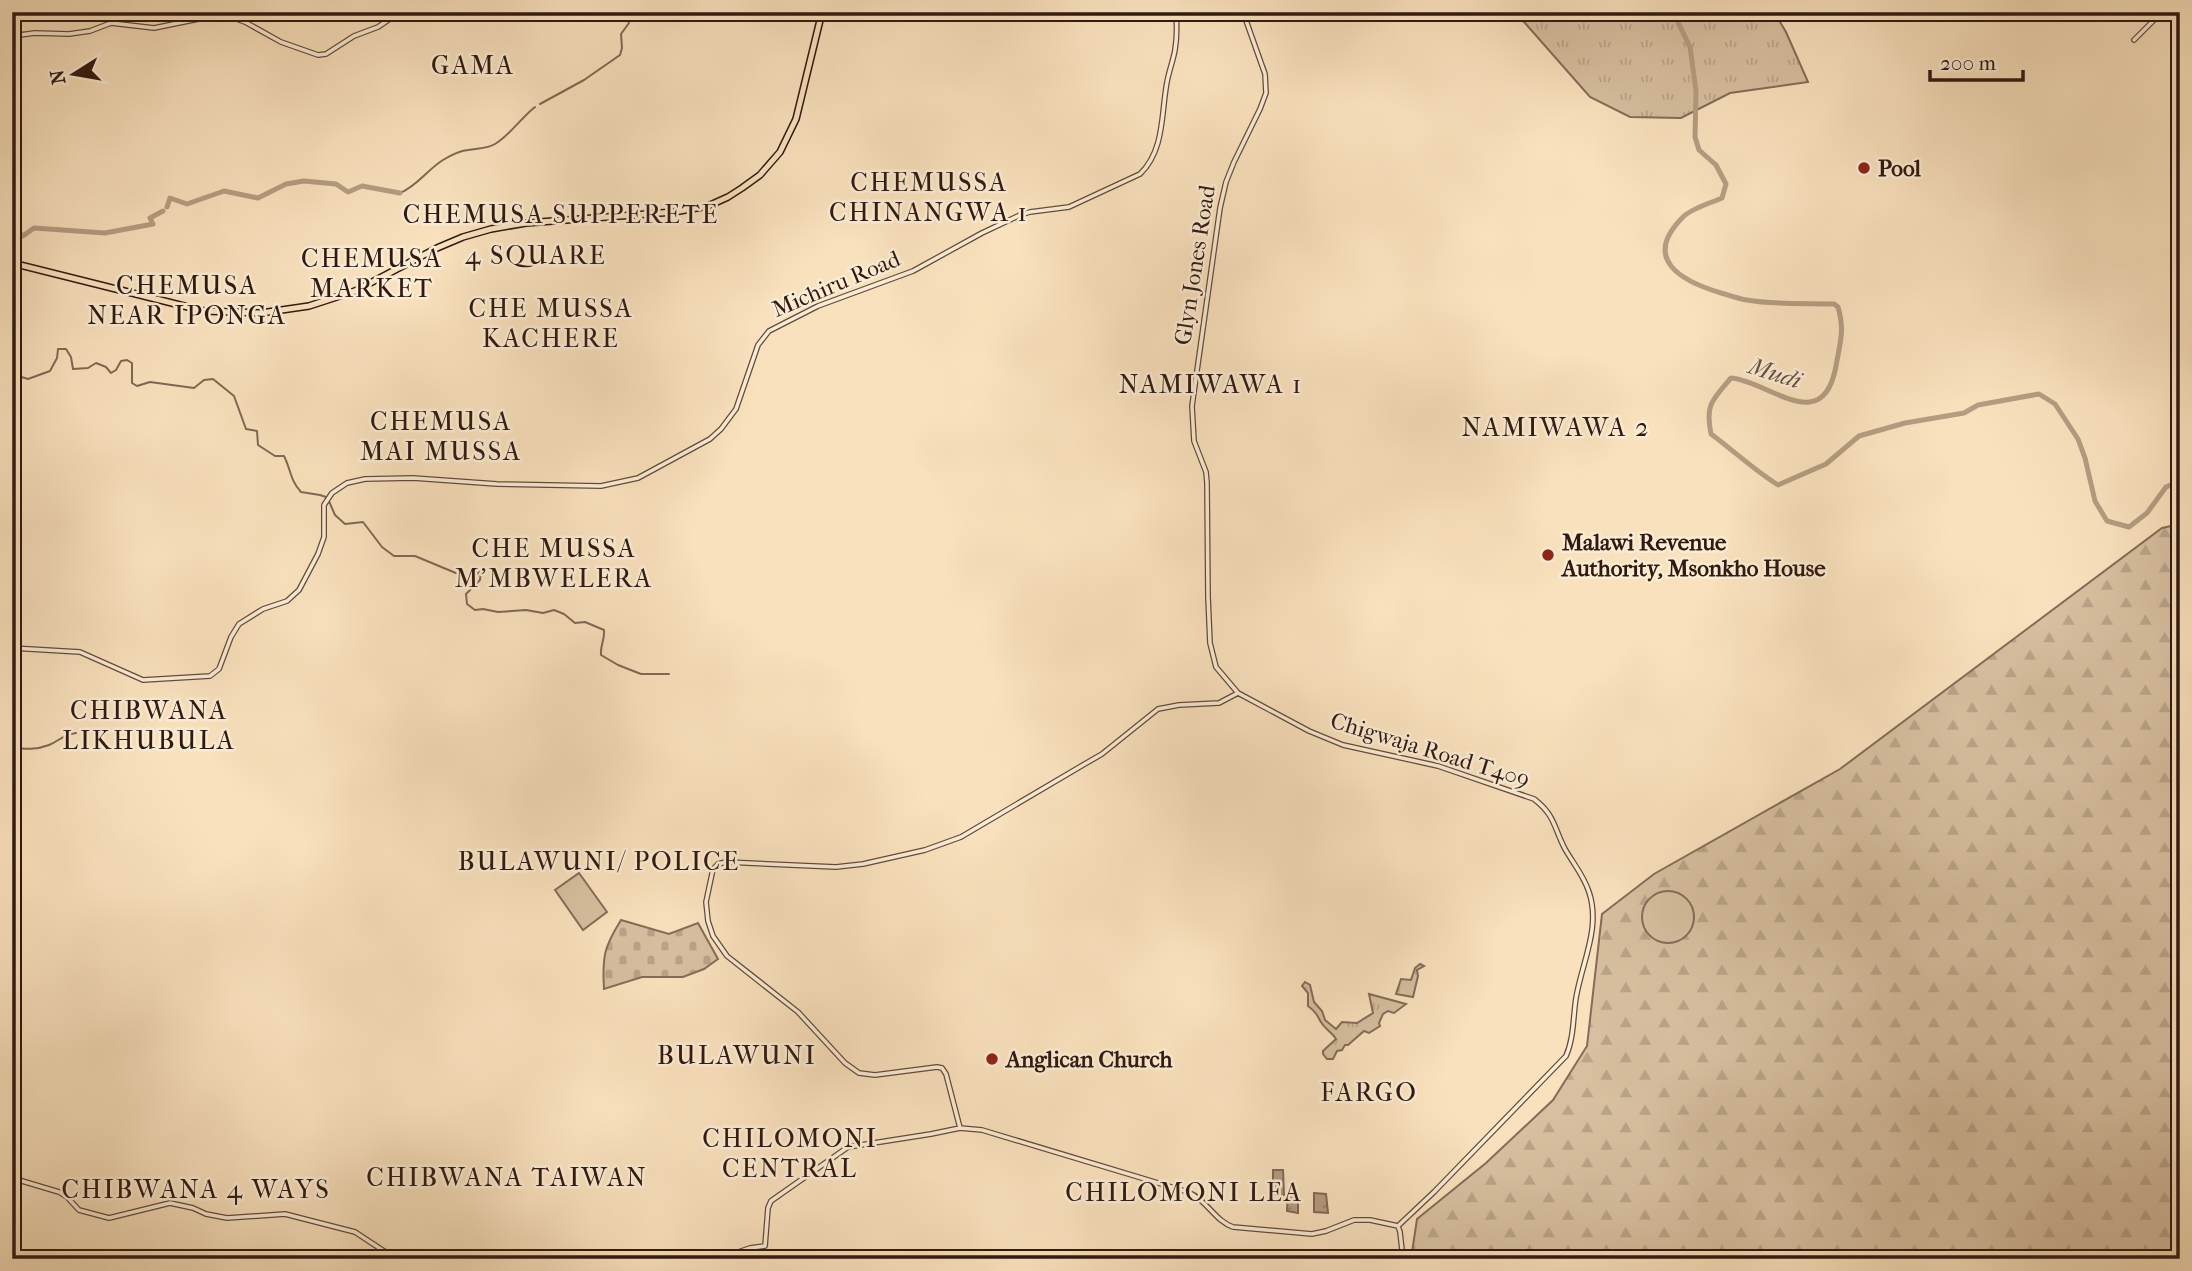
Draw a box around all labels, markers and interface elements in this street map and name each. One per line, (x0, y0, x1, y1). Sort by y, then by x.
north arrow (38, 38, 108, 108)
scale bar (1930, 38, 2022, 82)
district label: GAMA (431, 50, 515, 81)
text: 200 m (1940, 51, 1996, 75)
text: N (46, 67, 70, 86)
place label: Pool (1878, 155, 1922, 182)
marker: Pool (1856, 160, 1872, 176)
district label: CHEMUSSA CHINANGWA 1 (829, 167, 1029, 228)
street label: Glyn Jones Road (1169, 183, 1221, 347)
district label: CHEMUSA SUPPERETE (403, 199, 719, 230)
district label: 4 SQUARE (465, 240, 607, 271)
district label: CHEMUSA MARKET (301, 243, 443, 304)
street label: Michiru Road (768, 245, 905, 323)
district label: CHEMUSA NEAR IPONGA (87, 270, 287, 331)
district label: CHE MUSSA KACHERE (468, 293, 634, 354)
water label: Mudi (1743, 351, 1807, 395)
district label: NAMIWAWA 1 (1119, 369, 1303, 400)
district label: CHEMUSA MAI MUSSA (360, 406, 522, 467)
district label: NAMIWAWA 2 (1462, 412, 1650, 443)
place label: Malawi Revenue Authority, Msonkho House (1560, 529, 1826, 582)
district label: CHE MUSSA M'MBWELERA (455, 533, 653, 594)
marker: Malawi Revenue Authority, Msonkho House (1540, 547, 1556, 563)
district label: CHIBWANA LIKHUBULA (62, 695, 236, 756)
street label: Chigwaja Road T409 (1327, 707, 1533, 793)
district label: BULAWUNI/ POLICE (458, 846, 740, 877)
district label: BULAWUNI (657, 1040, 817, 1071)
place label: Anglican Church (1004, 1046, 1173, 1073)
marker: Anglican Church (984, 1051, 1000, 1067)
district label: FARGO (1320, 1077, 1418, 1108)
district label: CHILOMONI CENTRAL (702, 1123, 878, 1184)
district label: CHIBWANA TAIWAN (366, 1162, 648, 1193)
district label: CHIBWANA 4 WAYS (61, 1174, 331, 1205)
district label: CHILOMONI LEA (1065, 1177, 1303, 1208)

